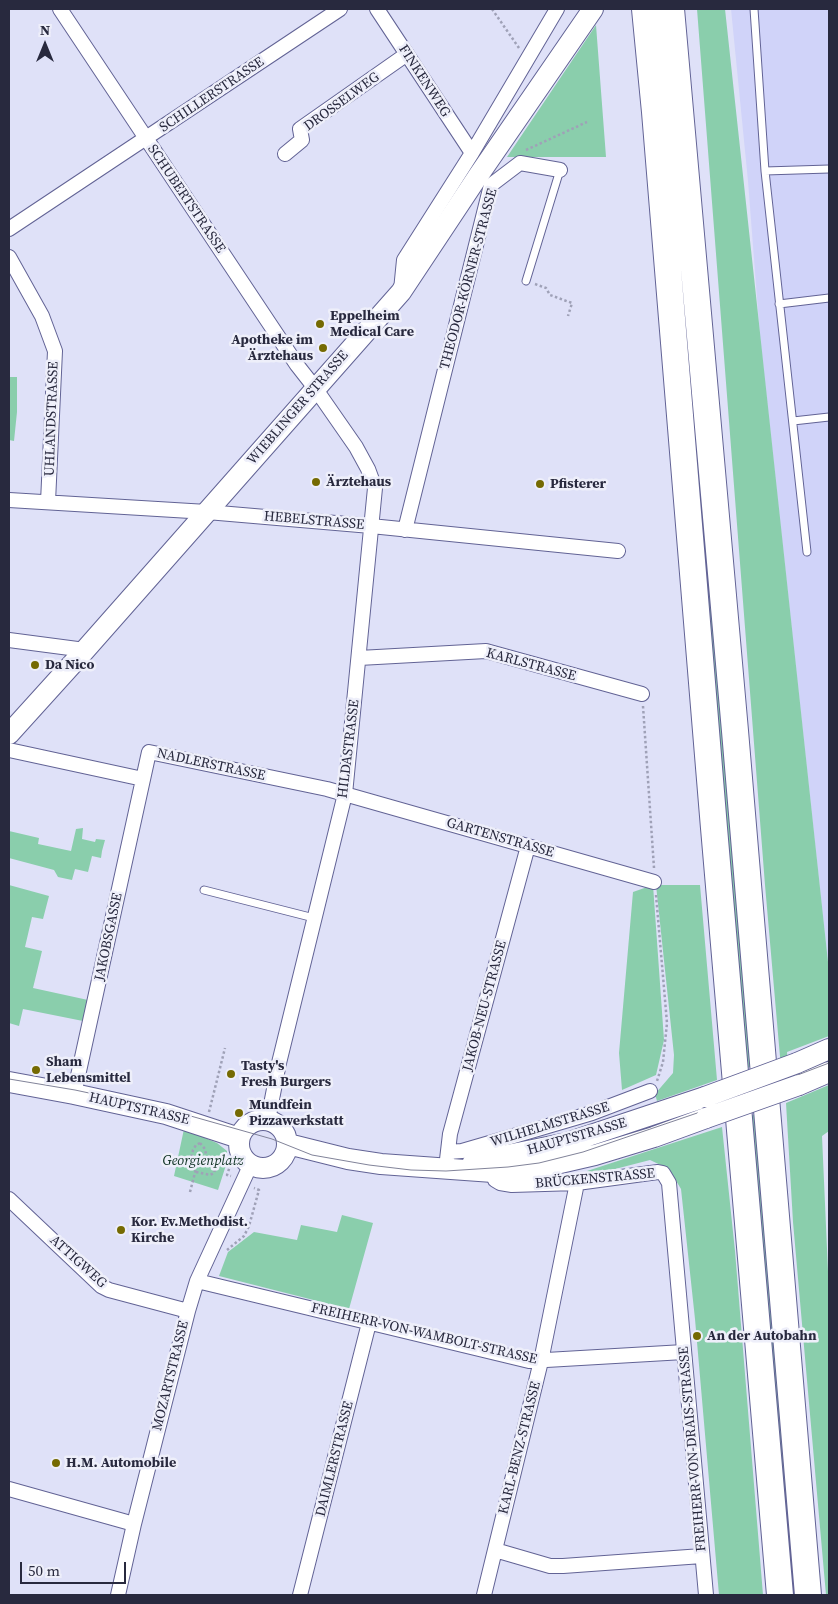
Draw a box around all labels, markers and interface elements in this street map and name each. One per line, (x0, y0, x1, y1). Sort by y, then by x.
north arrow (20, 20, 70, 70)
text: N (40, 20, 50, 40)
street label: FINKENWEG (394, 42, 454, 120)
street label: SCHILLERSTRASSE (157, 54, 267, 136)
street label: DROSSELWEG (301, 69, 383, 135)
street label: SCHUBERTSTRASSE (143, 141, 229, 257)
street label: THEODOR-KÖRNER-STRASSE (437, 187, 501, 371)
place label: Eppelheim Medical Care (330, 308, 414, 341)
marker: Eppelheim Medical Care (314, 318, 326, 330)
place label: Apotheke im Ärztehaus (231, 332, 313, 364)
marker: Apotheke im Ärztehaus (317, 342, 329, 354)
street label: WIEBLINGER STRASSE (244, 348, 352, 468)
street label: UHLANDSTRASSE (42, 361, 62, 477)
place label: Ärztehaus (326, 474, 391, 490)
marker: Ärztehaus (310, 476, 322, 488)
place label: Pfisterer (550, 476, 606, 492)
marker: Pfisterer (534, 478, 546, 490)
street label: HEBELSTRASSE (263, 508, 365, 534)
street label: KARLSTRASSE (484, 645, 578, 685)
place label: Da Nico (45, 657, 94, 673)
marker: Da Nico (29, 659, 41, 671)
street label: HILDASTRASSE (335, 699, 363, 799)
street label: NADLERSTRASSE (155, 745, 267, 785)
street label: GARTENSTRASSE (444, 815, 556, 861)
street label: JAKOBSGASSE (91, 892, 127, 982)
street label: JAKOB-NEU-STRASSE (459, 939, 511, 1073)
place label: Sham Lebensmittel (46, 1054, 131, 1086)
place label: Tasty's Fresh Burgers (241, 1058, 331, 1090)
marker: Sham Lebensmittel (30, 1064, 42, 1076)
marker: Tasty's Fresh Burgers (225, 1068, 237, 1080)
street label: HAUPTSTRASSE (87, 1089, 191, 1129)
place label: Mundfein Pizzawerkstatt (249, 1097, 343, 1130)
street label: WILHELMSTRASSE (488, 1099, 612, 1151)
marker: Mundfein Pizzawerkstatt (233, 1107, 245, 1119)
street label: HAUPTSTRASSE (525, 1115, 629, 1159)
park label: Georgienplatz (162, 1153, 244, 1169)
street label: BRÜCKENSTRASSE (534, 1165, 656, 1193)
place label: Kor. Ev.Methodist. Kirche (131, 1214, 248, 1246)
marker: Kor. Ev.Methodist. Kirche (115, 1224, 127, 1236)
street label: ATTIGWEG (46, 1232, 110, 1292)
street label: FREIHERR-VON-WAMBOLT-STRASSE (309, 1300, 539, 1368)
street label: MOZARTSTRASSE (149, 1319, 193, 1433)
place label: An der Autobahn (707, 1328, 817, 1344)
marker: An der Autobahn (691, 1330, 703, 1342)
street label: FREIHERR-VON-DRAIS-STRASSE (676, 1346, 710, 1552)
street label: KARL-BENZ-STRASSE (495, 1380, 545, 1516)
street label: DAIMLERSTRASSE (313, 1400, 357, 1518)
place label: H.M. Automobile (66, 1455, 176, 1471)
marker: H.M. Automobile (50, 1457, 62, 1469)
scale bar (22, 1552, 129, 1584)
text: 50 m (28, 1560, 60, 1581)

